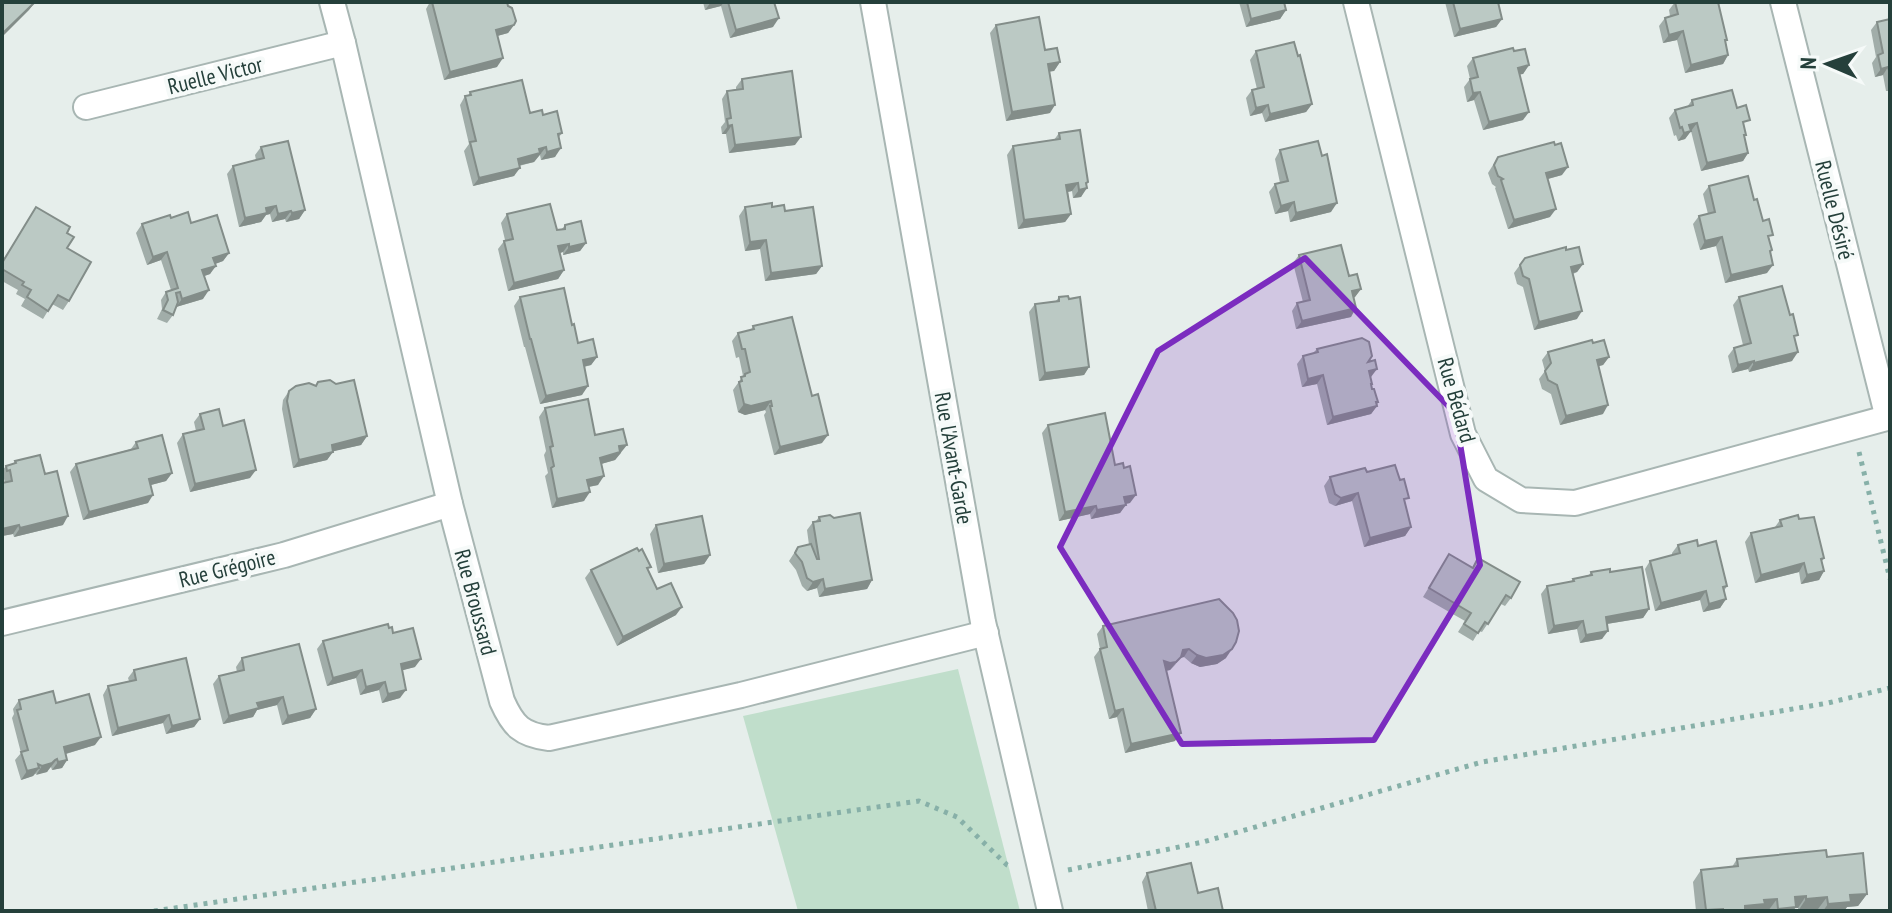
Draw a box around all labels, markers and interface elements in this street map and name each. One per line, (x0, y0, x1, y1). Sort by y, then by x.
north arrow (1788, 24, 1868, 104)
street label: Ruelle Victor (165, 50, 265, 100)
text: N (1794, 57, 1822, 70)
street label: Ruelle Désiré (1809, 158, 1861, 262)
street label: Rue Bédard (1432, 354, 1482, 446)
street label: Rue l'Avant-Garde (929, 390, 979, 526)
street label: Rue Grégoire (176, 542, 278, 594)
street label: Rue Broussard (448, 546, 504, 658)

